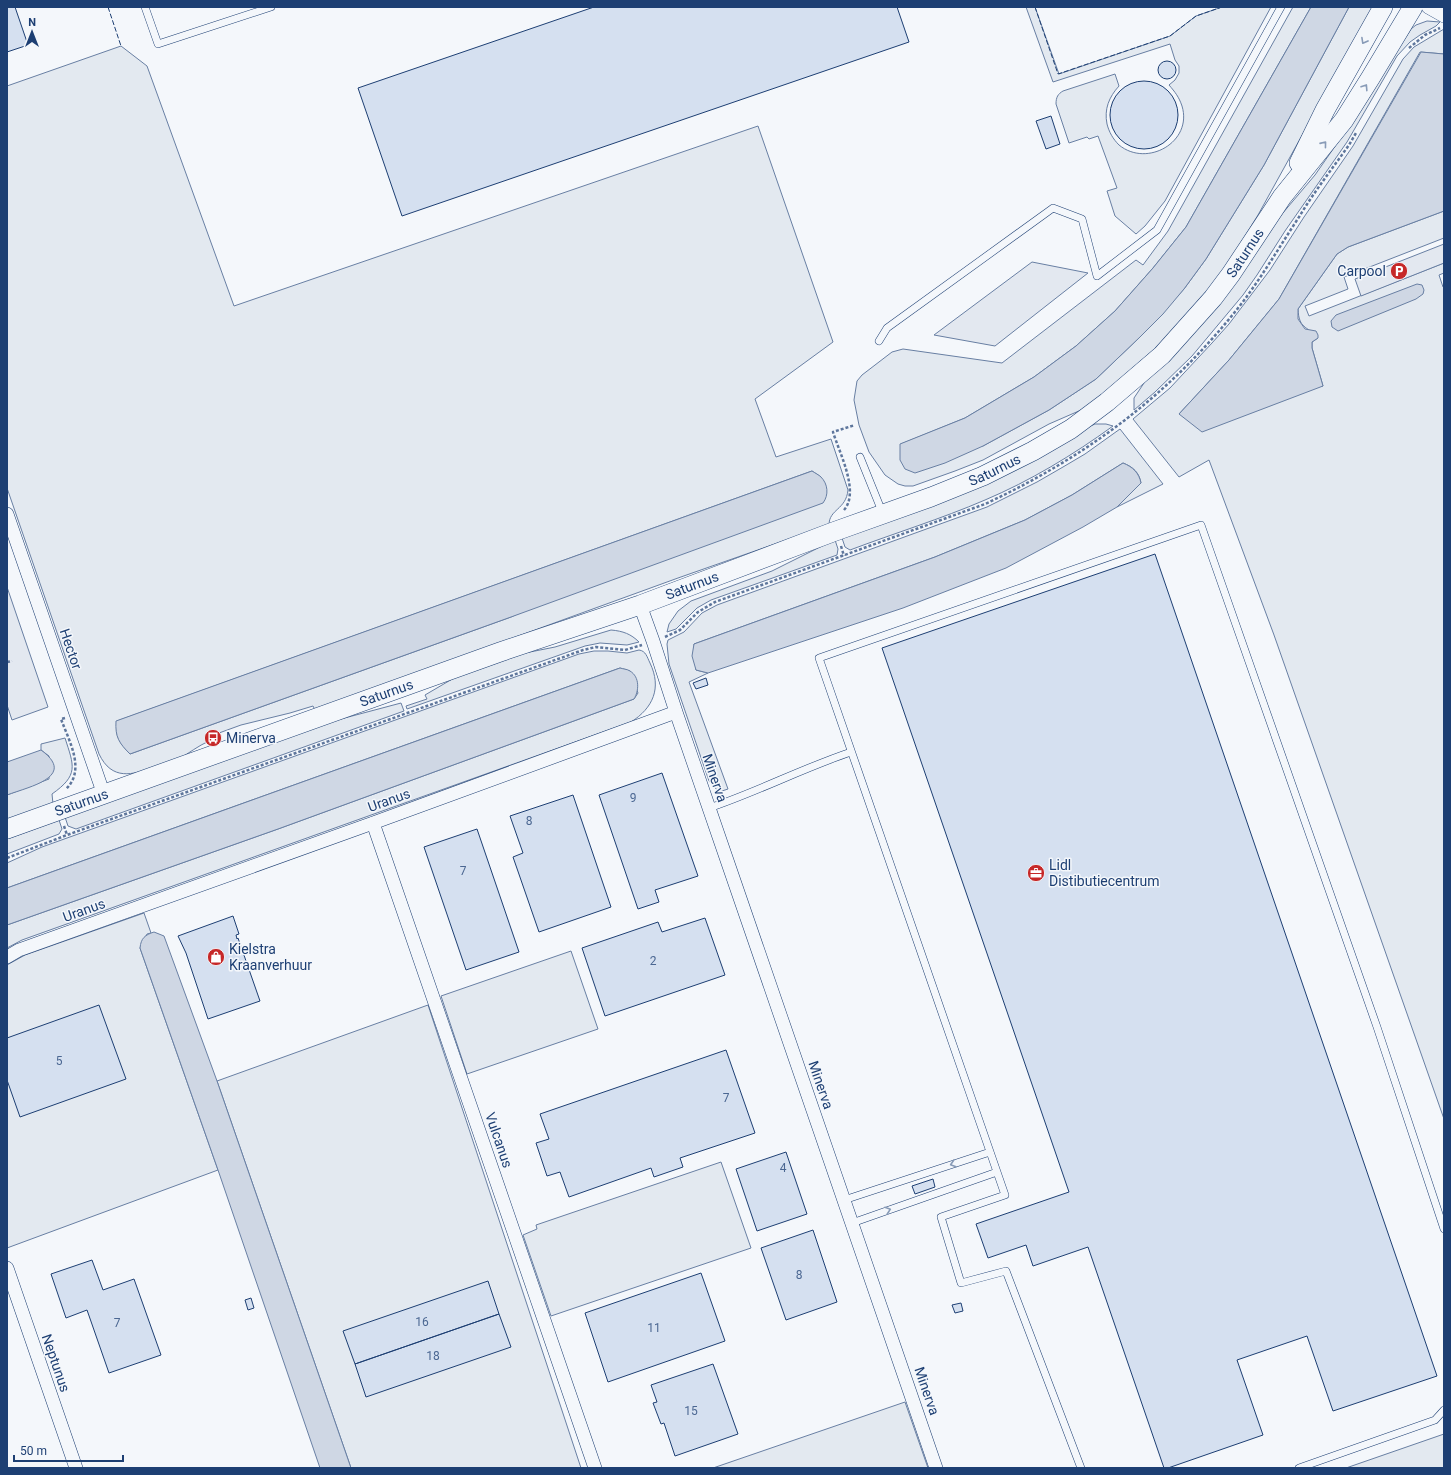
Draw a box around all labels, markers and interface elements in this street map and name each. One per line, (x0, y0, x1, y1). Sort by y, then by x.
north arrow (12, 12, 52, 52)
text: N (28, 16, 36, 29)
one-way arrow (1361, 37, 1369, 44)
one-way arrow (1360, 84, 1368, 91)
one-way arrow (1319, 142, 1326, 149)
street label: Saturnus (1223, 225, 1267, 280)
parking icon: Carpool (1389, 261, 1409, 281)
place label: Carpool (1337, 263, 1386, 279)
street label: Saturnus (966, 451, 1023, 489)
street label: Saturnus (663, 568, 721, 603)
street label: Hector (57, 627, 85, 672)
street label: Saturnus (357, 676, 415, 710)
bus stop icon: Minerva (203, 728, 223, 748)
place label: Minerva (226, 730, 276, 746)
street label: Minerva (699, 752, 731, 804)
street label: Saturnus (52, 785, 110, 819)
street label: Uranus (366, 785, 412, 815)
house number: 9 (630, 791, 636, 805)
house number: 8 (526, 814, 533, 828)
place label: Lidl Distibutiecentrum (1049, 857, 1160, 889)
office icon: Lidl Distibutiecentrum (1026, 863, 1046, 883)
house number: 7 (460, 864, 467, 878)
street label: Uranus (61, 895, 107, 925)
place label: Kielstra Kraanverhuur (229, 941, 312, 973)
shop icon: Kielstra Kraanverhuur (206, 947, 226, 967)
house number: 2 (650, 954, 657, 968)
house number: 5 (56, 1054, 63, 1068)
street label: Minerva (805, 1059, 837, 1111)
house number: 7 (723, 1091, 730, 1105)
street label: Vulcanus (482, 1110, 516, 1170)
one-way arrow (950, 1159, 957, 1168)
house number: 4 (780, 1161, 787, 1175)
one-way arrow (885, 1207, 892, 1215)
house number: 8 (796, 1268, 803, 1282)
house number: 16 (415, 1315, 429, 1329)
house number: 7 (114, 1316, 121, 1330)
house number: 11 (647, 1321, 661, 1335)
street label: Neptunus (39, 1332, 73, 1394)
house number: 18 (426, 1349, 440, 1363)
street label: Minerva (911, 1365, 943, 1417)
house number: 15 (684, 1404, 698, 1418)
scale bar (14, 1437, 123, 1463)
text: 50 m (20, 1444, 47, 1458)

